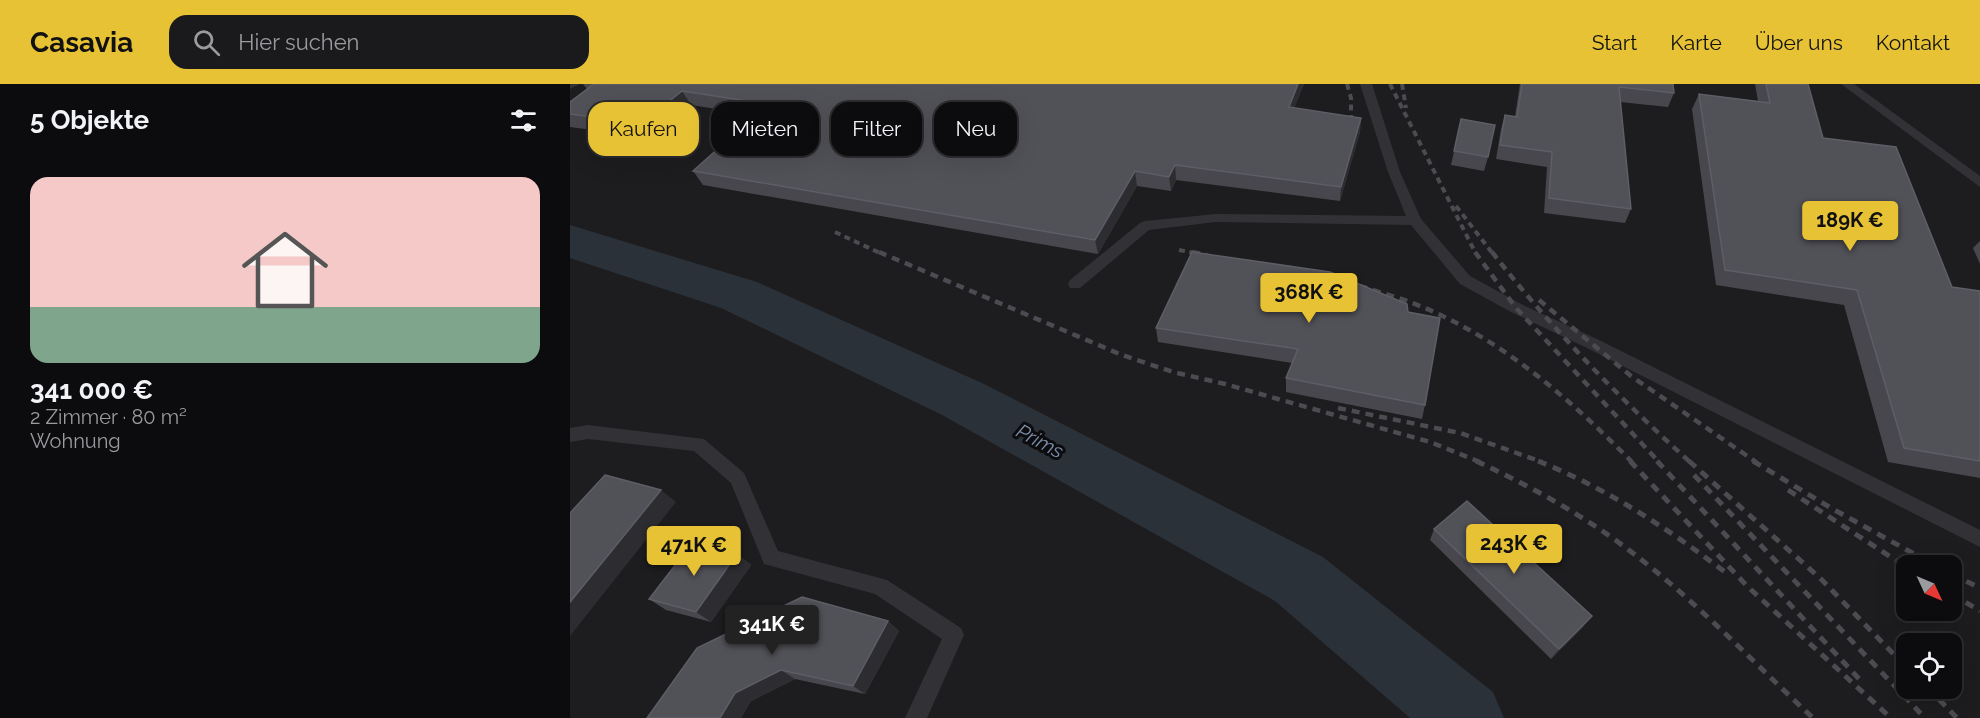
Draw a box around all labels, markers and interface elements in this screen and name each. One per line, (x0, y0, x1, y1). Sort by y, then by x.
search box (169, 15, 589, 69)
text: Casavia (30, 26, 133, 59)
icon: search (190, 26, 223, 59)
text: Hier suchen (238, 29, 359, 55)
text: Start (1592, 30, 1637, 55)
text: Karte (1670, 30, 1722, 55)
text: Über uns (1755, 30, 1843, 55)
text: Kontakt (1876, 30, 1950, 55)
chip: Kaufen (588, 102, 699, 156)
chip: Mieten (711, 102, 819, 156)
chip: Filter (831, 102, 922, 156)
chip: Neu (934, 102, 1017, 156)
icon: filters (507, 104, 540, 137)
text: 5 Objekte (30, 105, 149, 135)
pin: 189K € (1801, 201, 1899, 252)
text: 189K € (1816, 208, 1884, 232)
icon: home (231, 216, 339, 324)
pin: 368K € (1260, 273, 1358, 324)
text: 368K € (1274, 280, 1344, 304)
text: 341 000 € (30, 375, 153, 405)
text: 2 Zimmer · 80 m² (30, 405, 187, 429)
water label: Prims (1012, 419, 1068, 464)
text: Wohnung (30, 429, 121, 453)
pin: 243K € (1465, 524, 1563, 575)
pin: 471K € (645, 526, 743, 577)
text: 243K € (1480, 531, 1548, 555)
text: 471K € (661, 533, 727, 557)
north arrow (1896, 555, 1962, 621)
map controls (1896, 555, 1962, 699)
pin: 341K € (723, 605, 821, 656)
text: 341K € (739, 612, 805, 636)
button: locate (1896, 633, 1962, 699)

